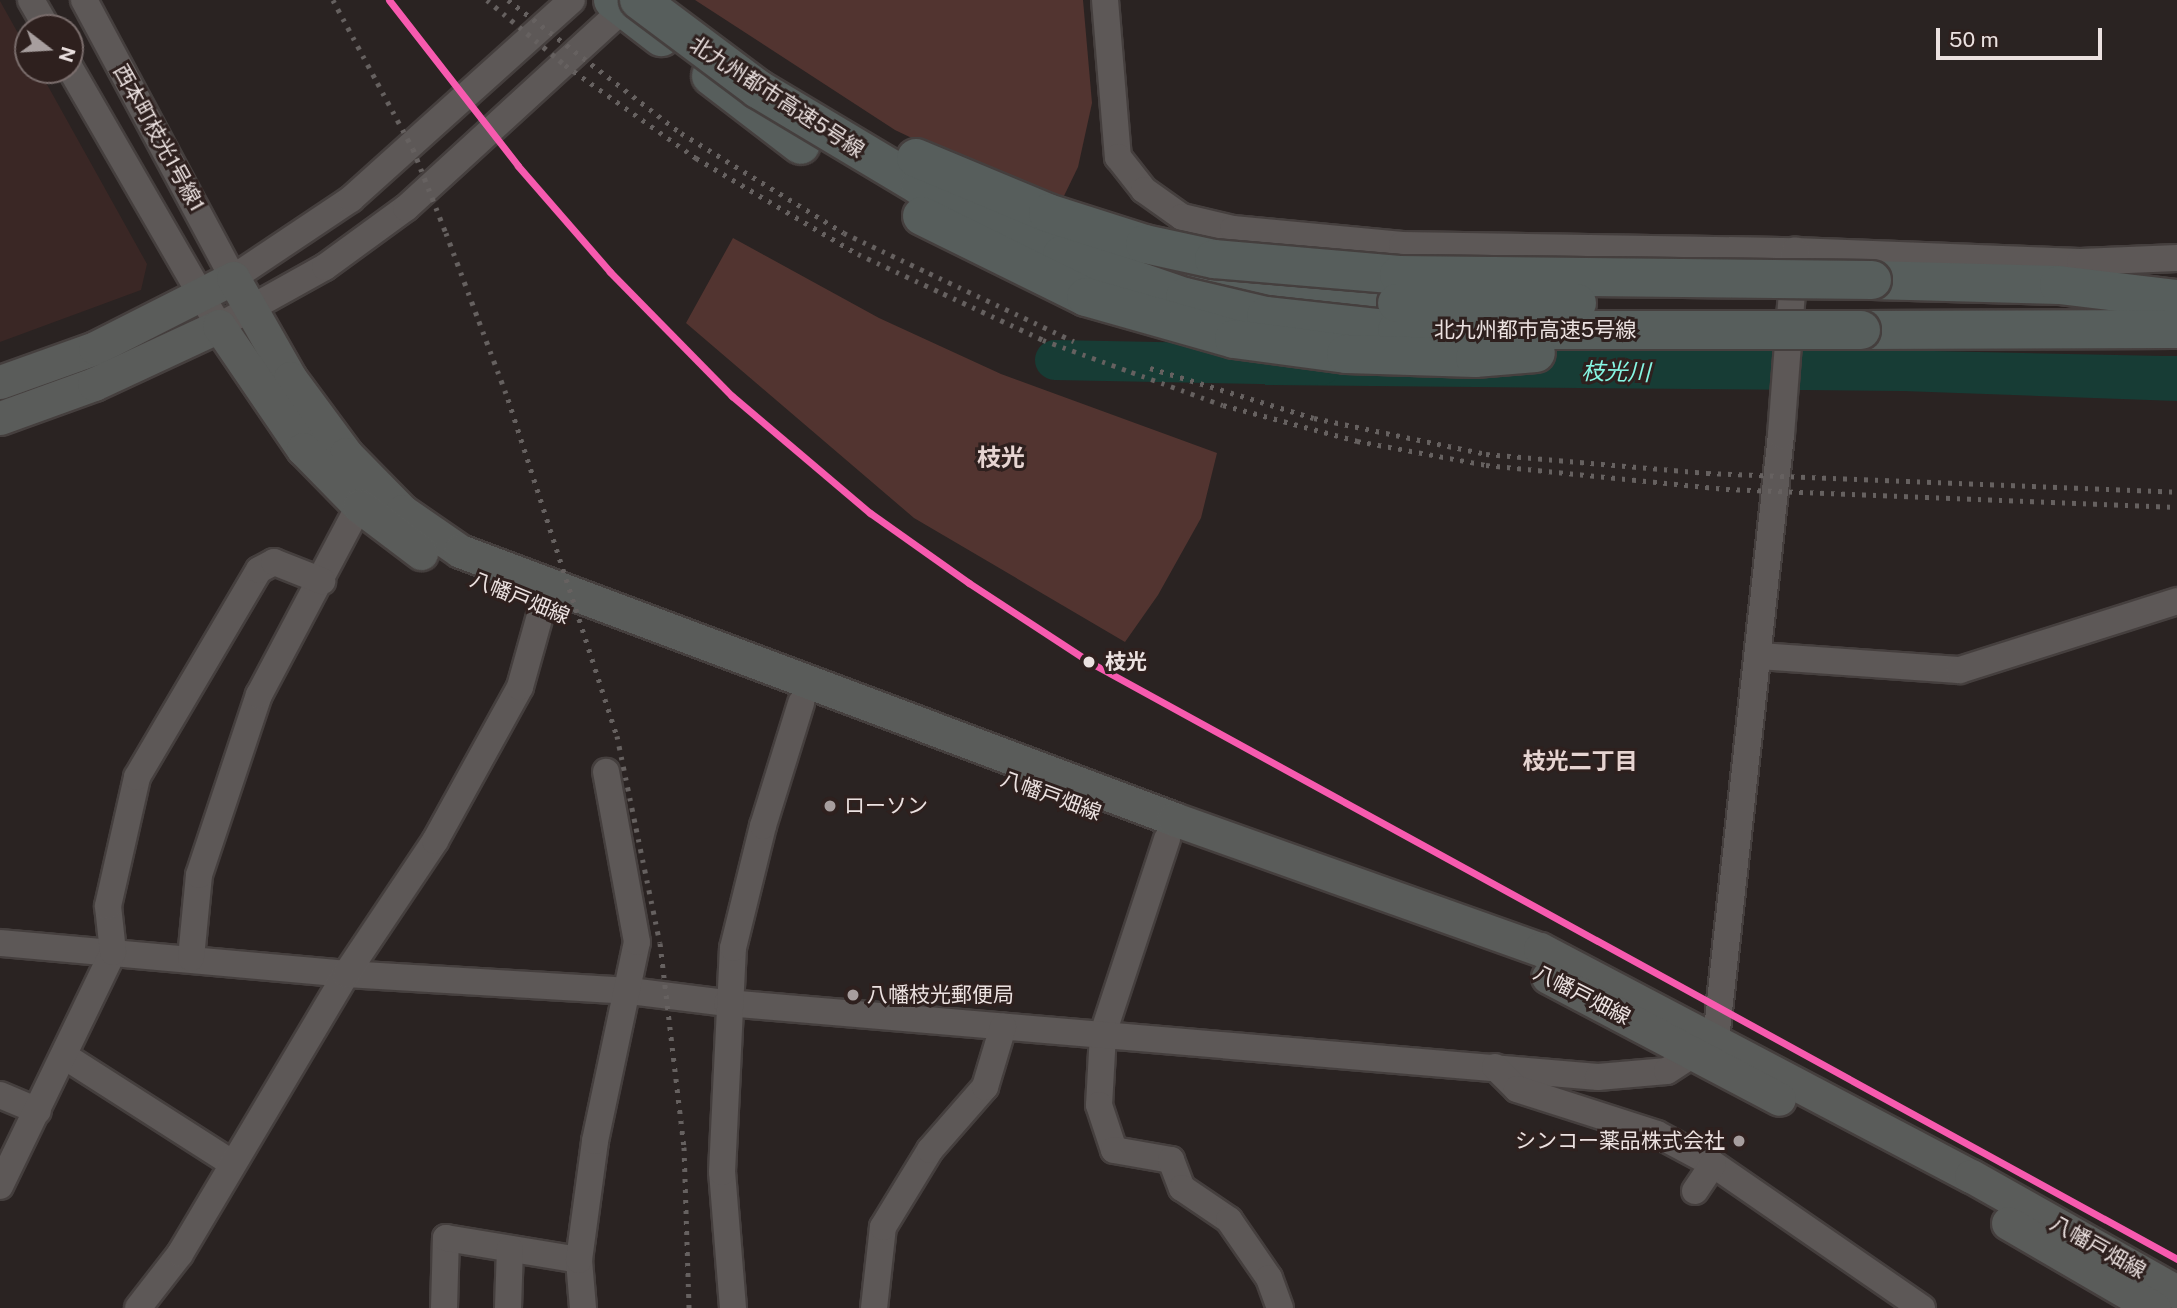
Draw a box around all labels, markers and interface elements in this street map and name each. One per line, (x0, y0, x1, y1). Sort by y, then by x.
north arrow (14, 14, 84, 84)
scale bar (1939, 14, 2105, 58)
text: 50 m (1949, 27, 1999, 52)
street label: 北九州都市高速5号線 (685, 31, 869, 163)
text: N (54, 44, 80, 65)
street label: 西本町枝光1号線1 (108, 60, 210, 216)
street label: 北九州都市高速5号線 (1434, 317, 1636, 343)
water label: 枝光川 (1581, 358, 1651, 386)
district label: 枝光 (977, 444, 1025, 472)
street label: 八幡戸畑線 (467, 567, 573, 629)
place label: 枝光 (1105, 649, 1147, 675)
marker: 枝光 (1079, 652, 1099, 672)
district label: 枝光二丁目 (1523, 747, 1637, 775)
street label: 八幡戸畑線 (997, 766, 1105, 826)
place label: ローソン (844, 793, 928, 819)
marker: ローソン (822, 798, 838, 814)
street label: 八幡戸畑線 (1530, 960, 1634, 1030)
place label: 八幡枝光郵便局 (867, 982, 1014, 1008)
marker: 八幡枝光郵便局 (845, 987, 861, 1003)
place label: シンコー薬品株式会社 (1515, 1128, 1725, 1154)
marker: シンコー薬品株式会社 (1731, 1133, 1747, 1149)
street label: 八幡戸畑線 (2046, 1211, 2150, 1283)

